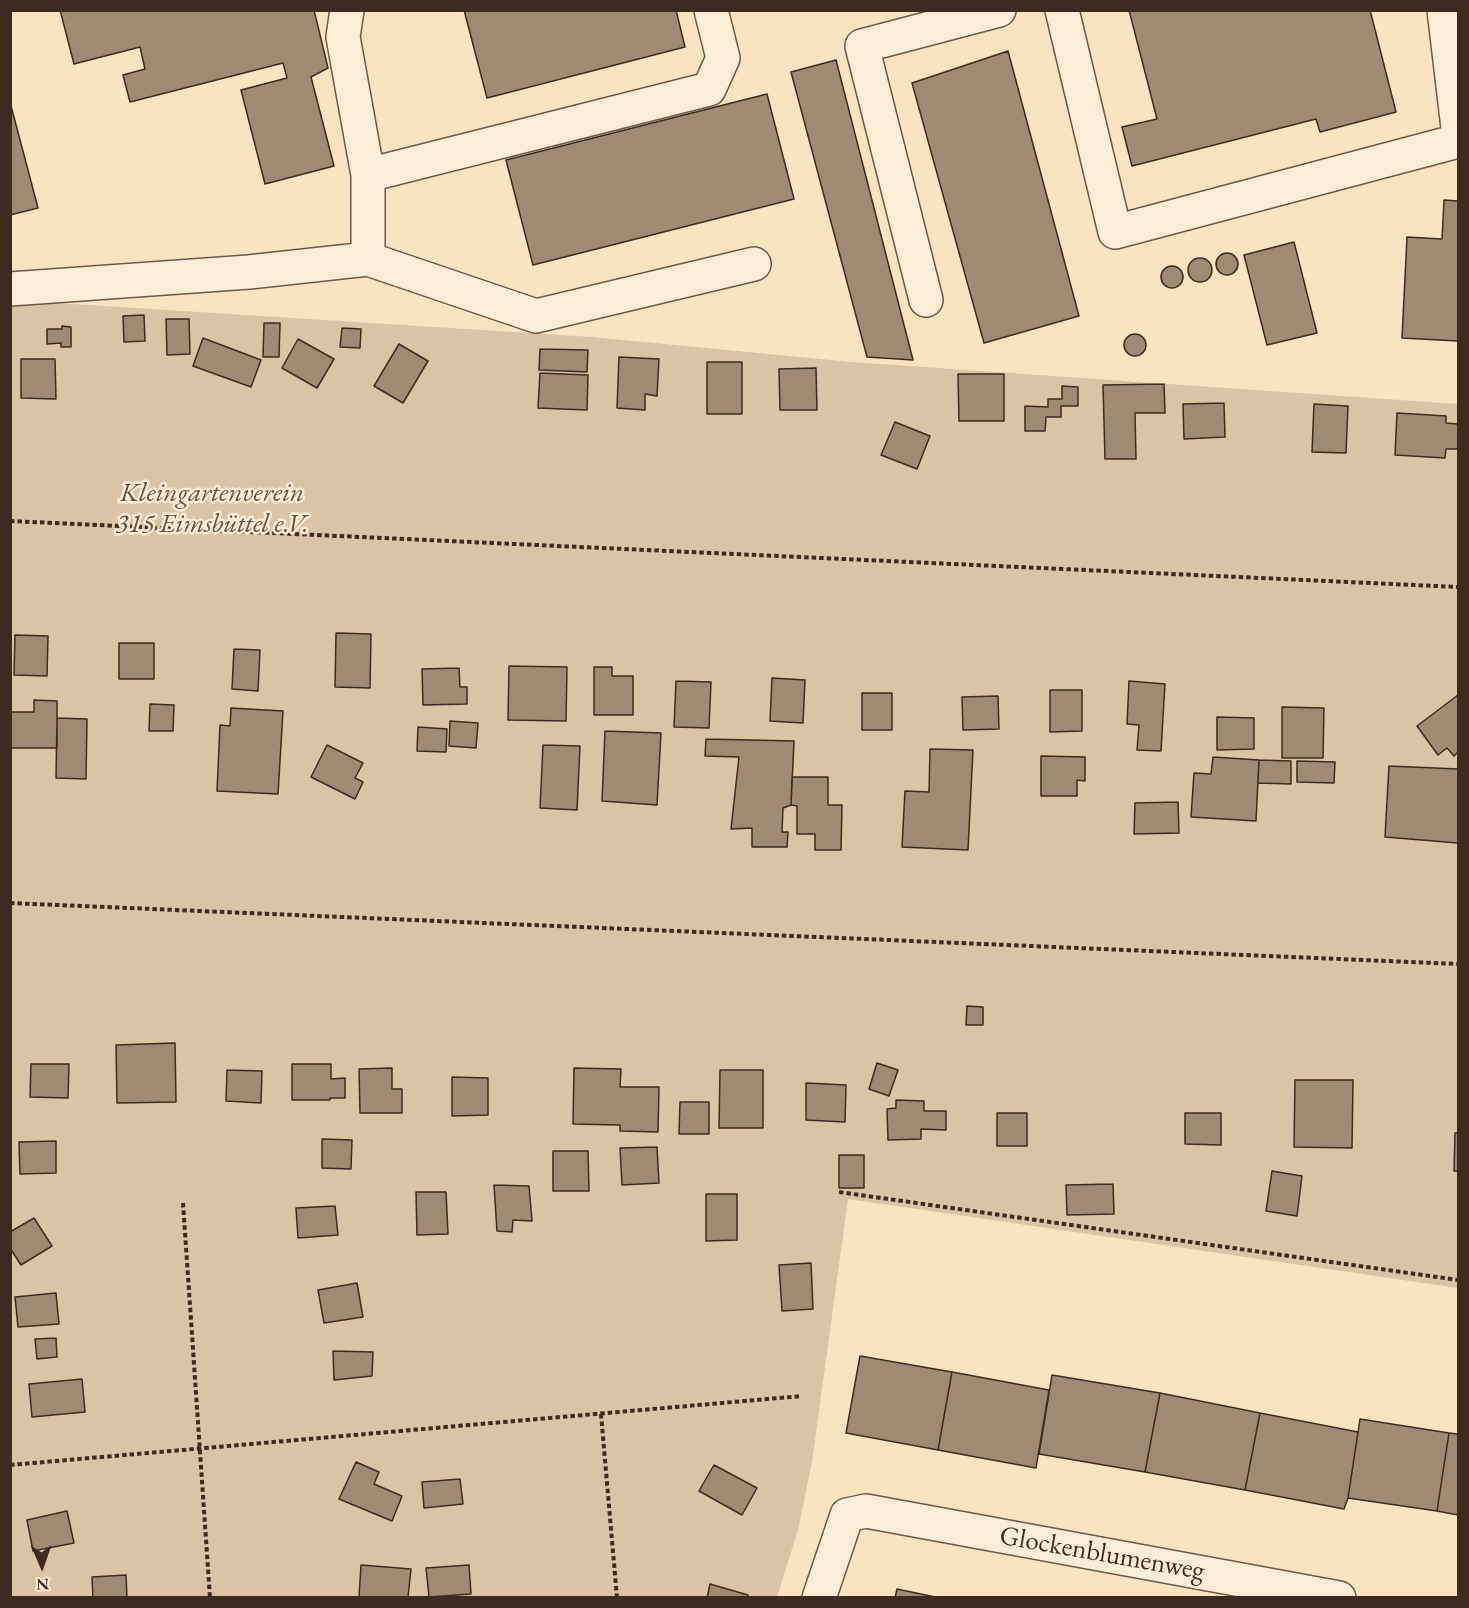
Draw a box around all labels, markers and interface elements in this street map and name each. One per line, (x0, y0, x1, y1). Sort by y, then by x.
park label: Kleingartenverein 315 Eimsbüttel e.V. (116, 478, 308, 541)
street label: Glockenblumenweg (997, 1520, 1207, 1588)
north arrow (12, 1536, 72, 1596)
text: N (36, 1574, 49, 1595)

